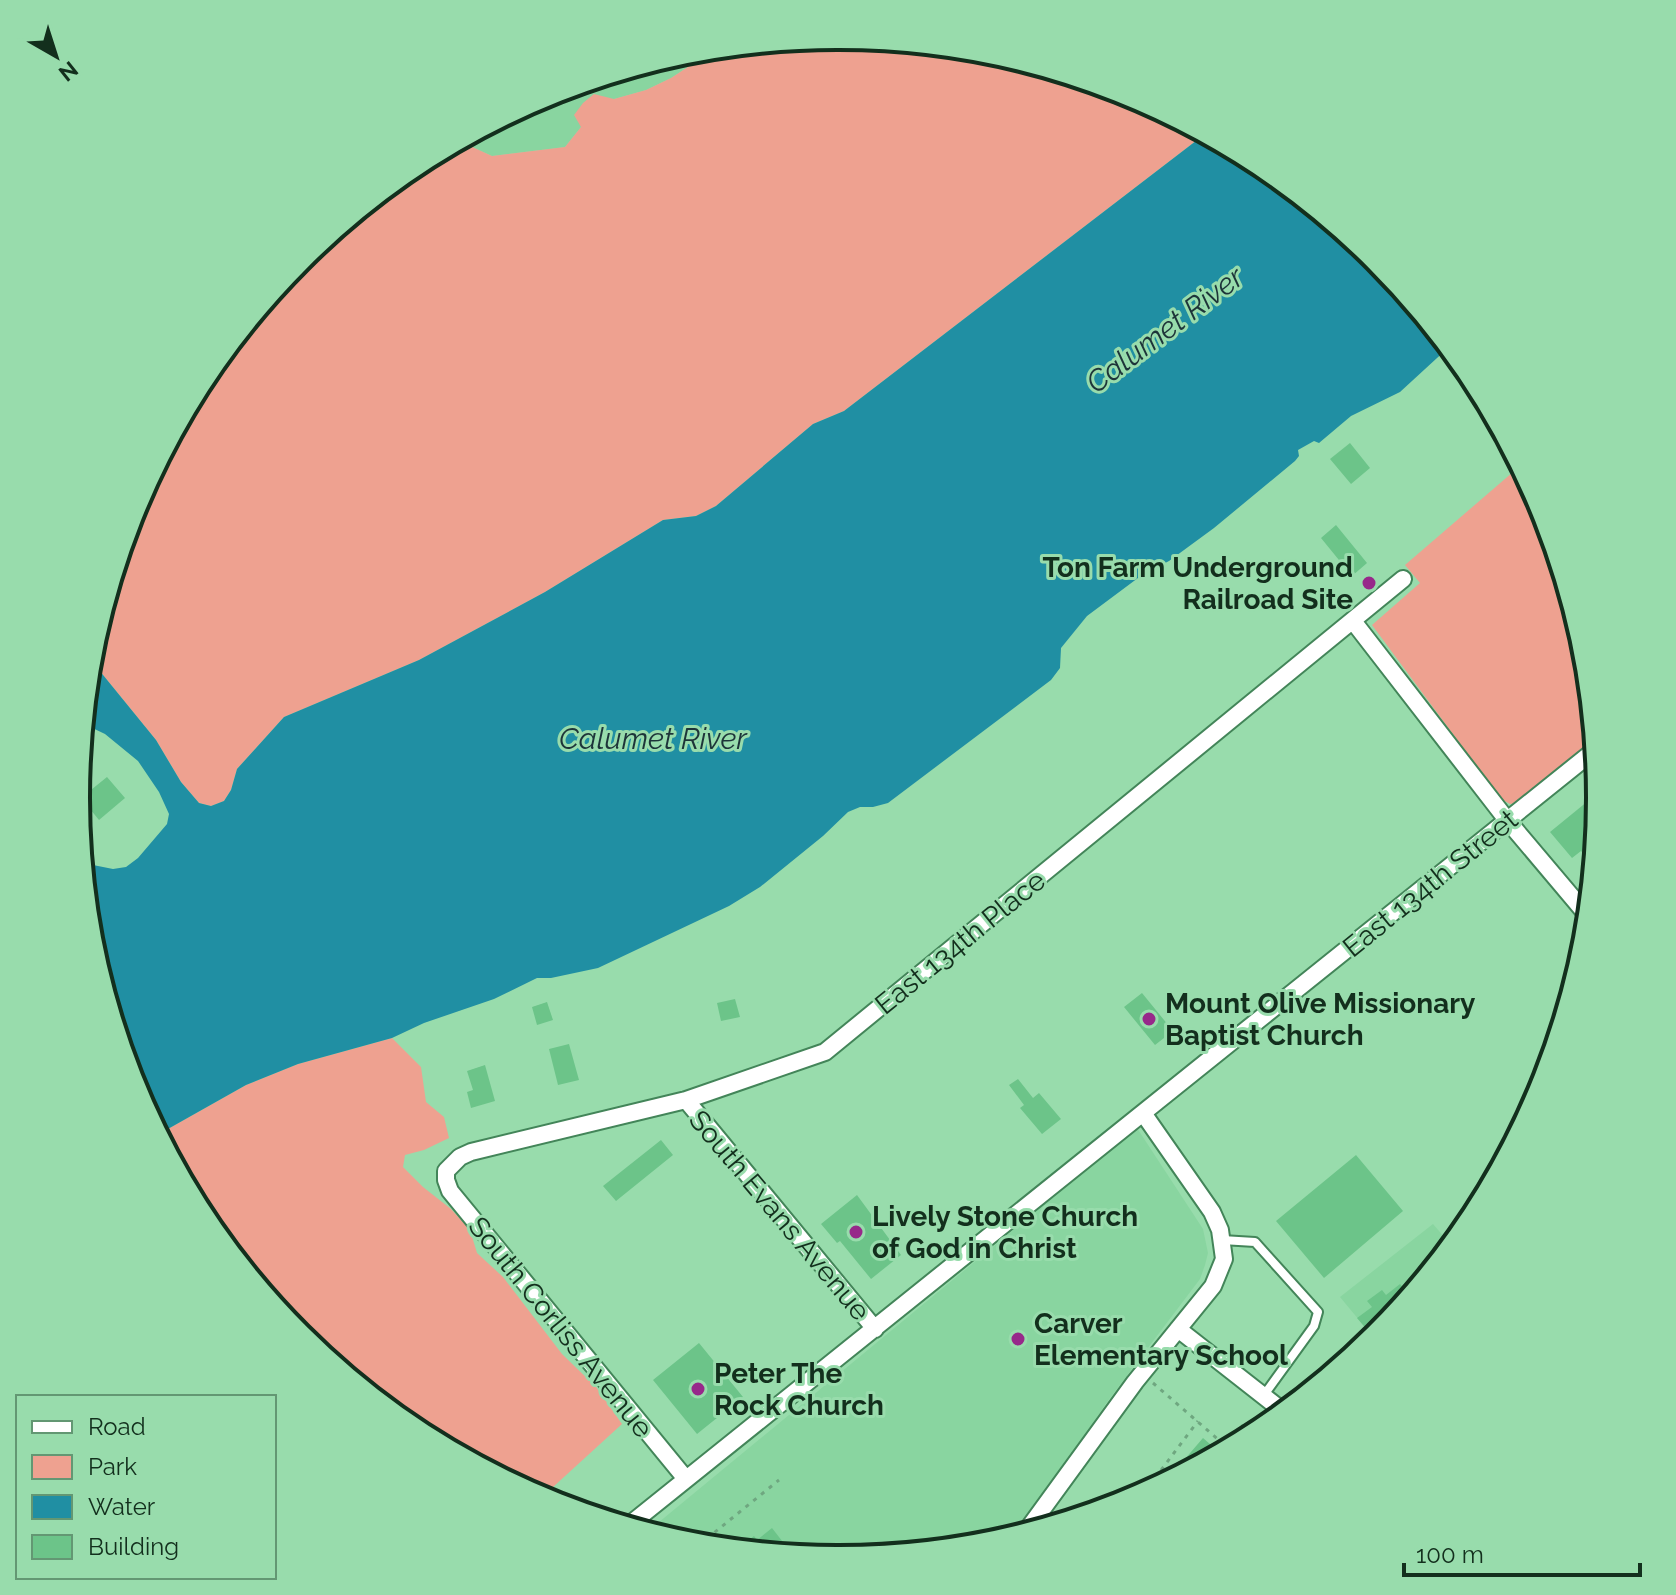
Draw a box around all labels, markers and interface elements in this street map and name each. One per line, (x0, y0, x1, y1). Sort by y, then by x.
north arrow (16, 16, 96, 96)
text: N (54, 56, 83, 87)
water label: Calumet River (1079, 258, 1252, 400)
place label: Ton Farm Underground Railroad Site (1042, 551, 1353, 616)
marker: Ton Farm Underground Railroad Site (1360, 574, 1378, 592)
water label: Calumet River (559, 721, 749, 756)
street label: East 134th Street (1336, 803, 1525, 964)
street label: East 134th Place (869, 864, 1052, 1021)
place label: Mount Olive Missionary Baptist Church (1165, 987, 1476, 1052)
marker: Mount Olive Missionary Baptist Church (1140, 1010, 1158, 1028)
street label: South Evans Avenue (682, 1104, 877, 1327)
place label: Lively Stone Church of God in Christ (872, 1200, 1138, 1265)
street label: South Corliss Avenue (462, 1210, 660, 1444)
marker: Lively Stone Church of God in Christ (847, 1223, 865, 1241)
place label: Carver Elementary School (1034, 1307, 1288, 1372)
marker: Carver Elementary School (1009, 1330, 1027, 1348)
place label: Peter The Rock Church (714, 1357, 884, 1422)
marker: Peter The Rock Church (689, 1380, 707, 1398)
legend (16, 1395, 276, 1579)
text: Road (88, 1412, 146, 1441)
text: Park (88, 1452, 137, 1481)
text: Water (88, 1492, 156, 1521)
scale bar (1404, 1527, 1640, 1577)
text: Building (88, 1532, 179, 1561)
text: 100 m (1416, 1540, 1484, 1569)

